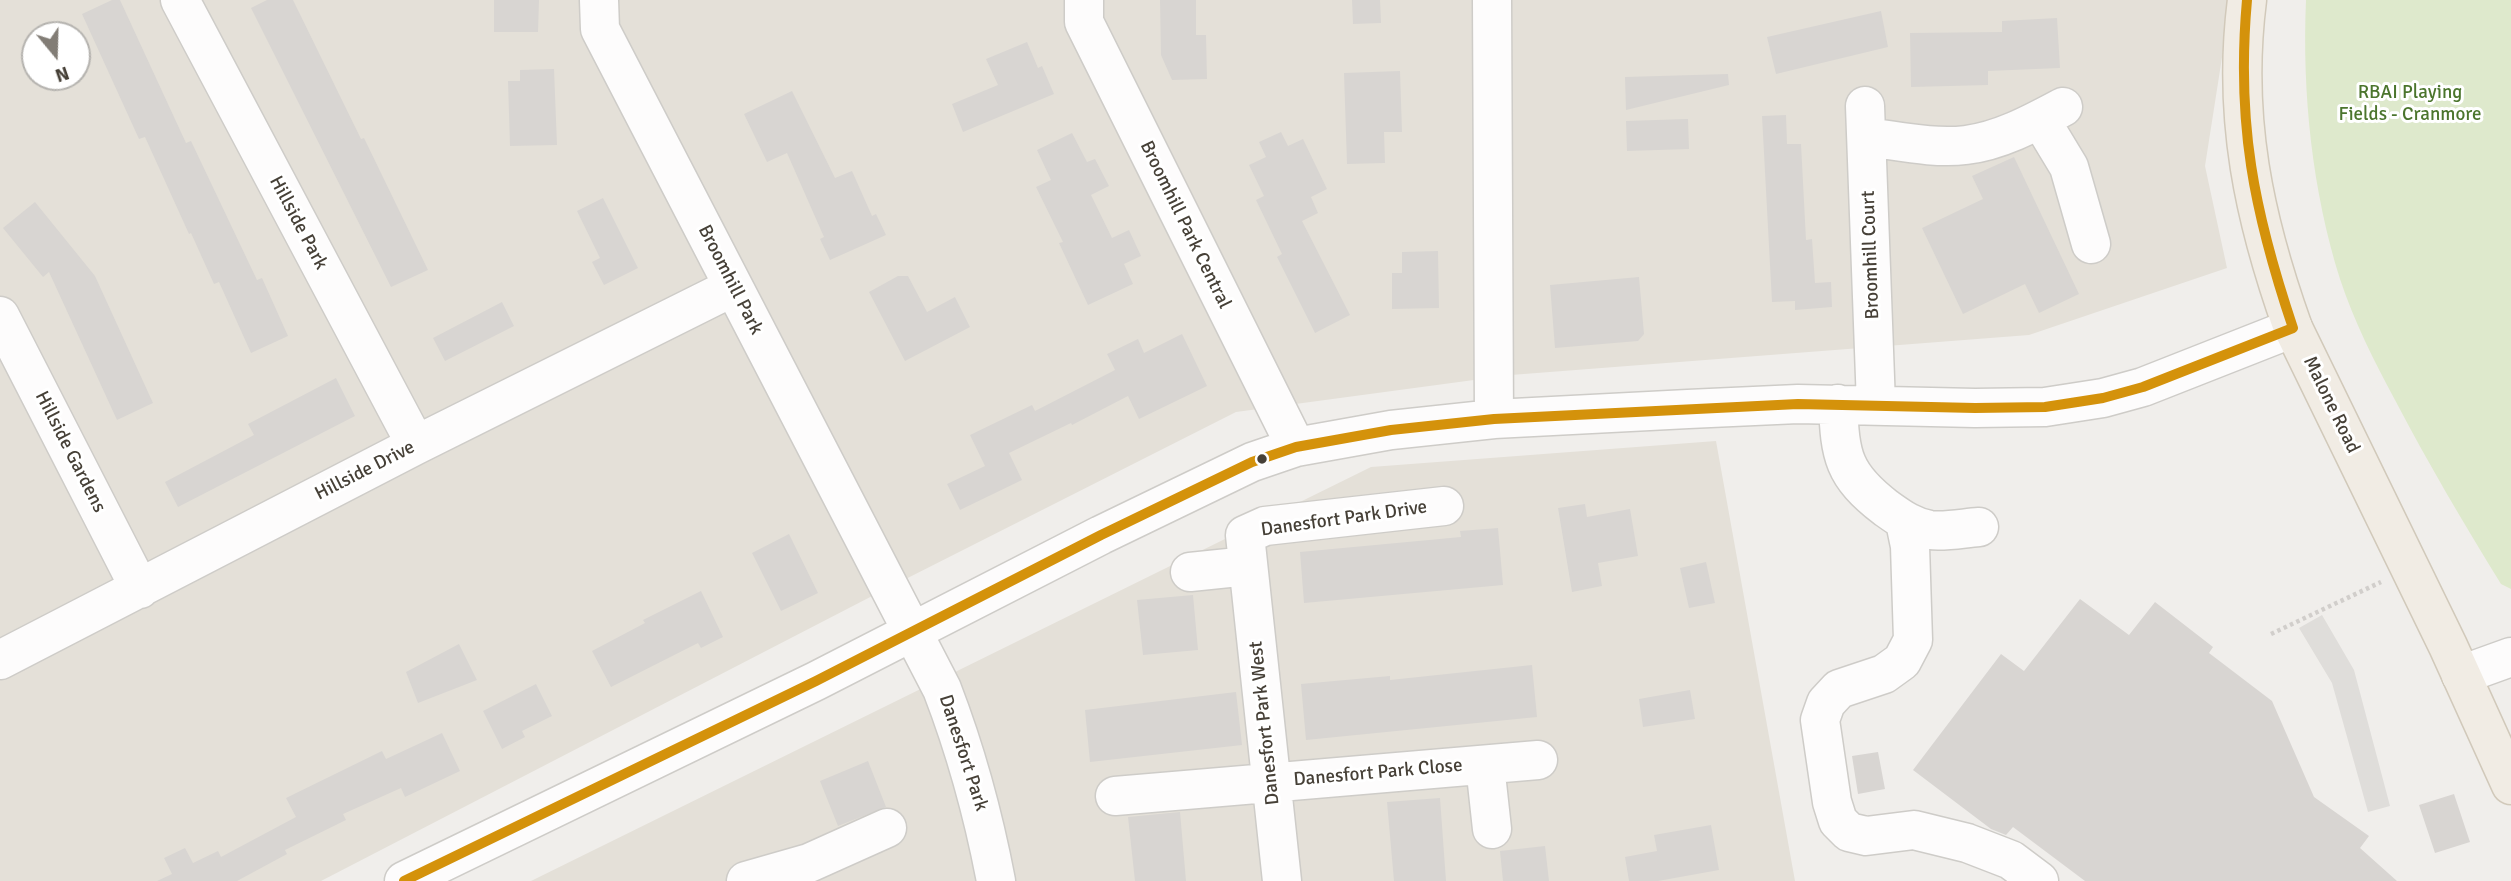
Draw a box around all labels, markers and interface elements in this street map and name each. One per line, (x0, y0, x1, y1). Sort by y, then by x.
north arrow (21, 21, 91, 91)
text: N (52, 60, 72, 87)
park label: RBAI Playing Fields - Cranmore (2339, 82, 2481, 126)
street label: Broomhill Park Central (1134, 137, 1236, 313)
street label: Hillside Park (264, 172, 332, 274)
street label: Broomhill Court (1857, 190, 1885, 320)
street label: Broomhill Park (693, 221, 767, 339)
street label: Malone Road (2298, 353, 2364, 457)
street label: Hillside Gardens (30, 388, 110, 516)
street label: Hillside Drive (311, 436, 419, 506)
unlabelled marker (1255, 452, 1269, 466)
street label: Danesfort Park Drive (1260, 496, 1428, 542)
street label: Danesfort Park West (1245, 640, 1285, 806)
street label: Danesfort Park (934, 692, 992, 814)
street label: Danesfort Park Close (1293, 754, 1463, 792)

